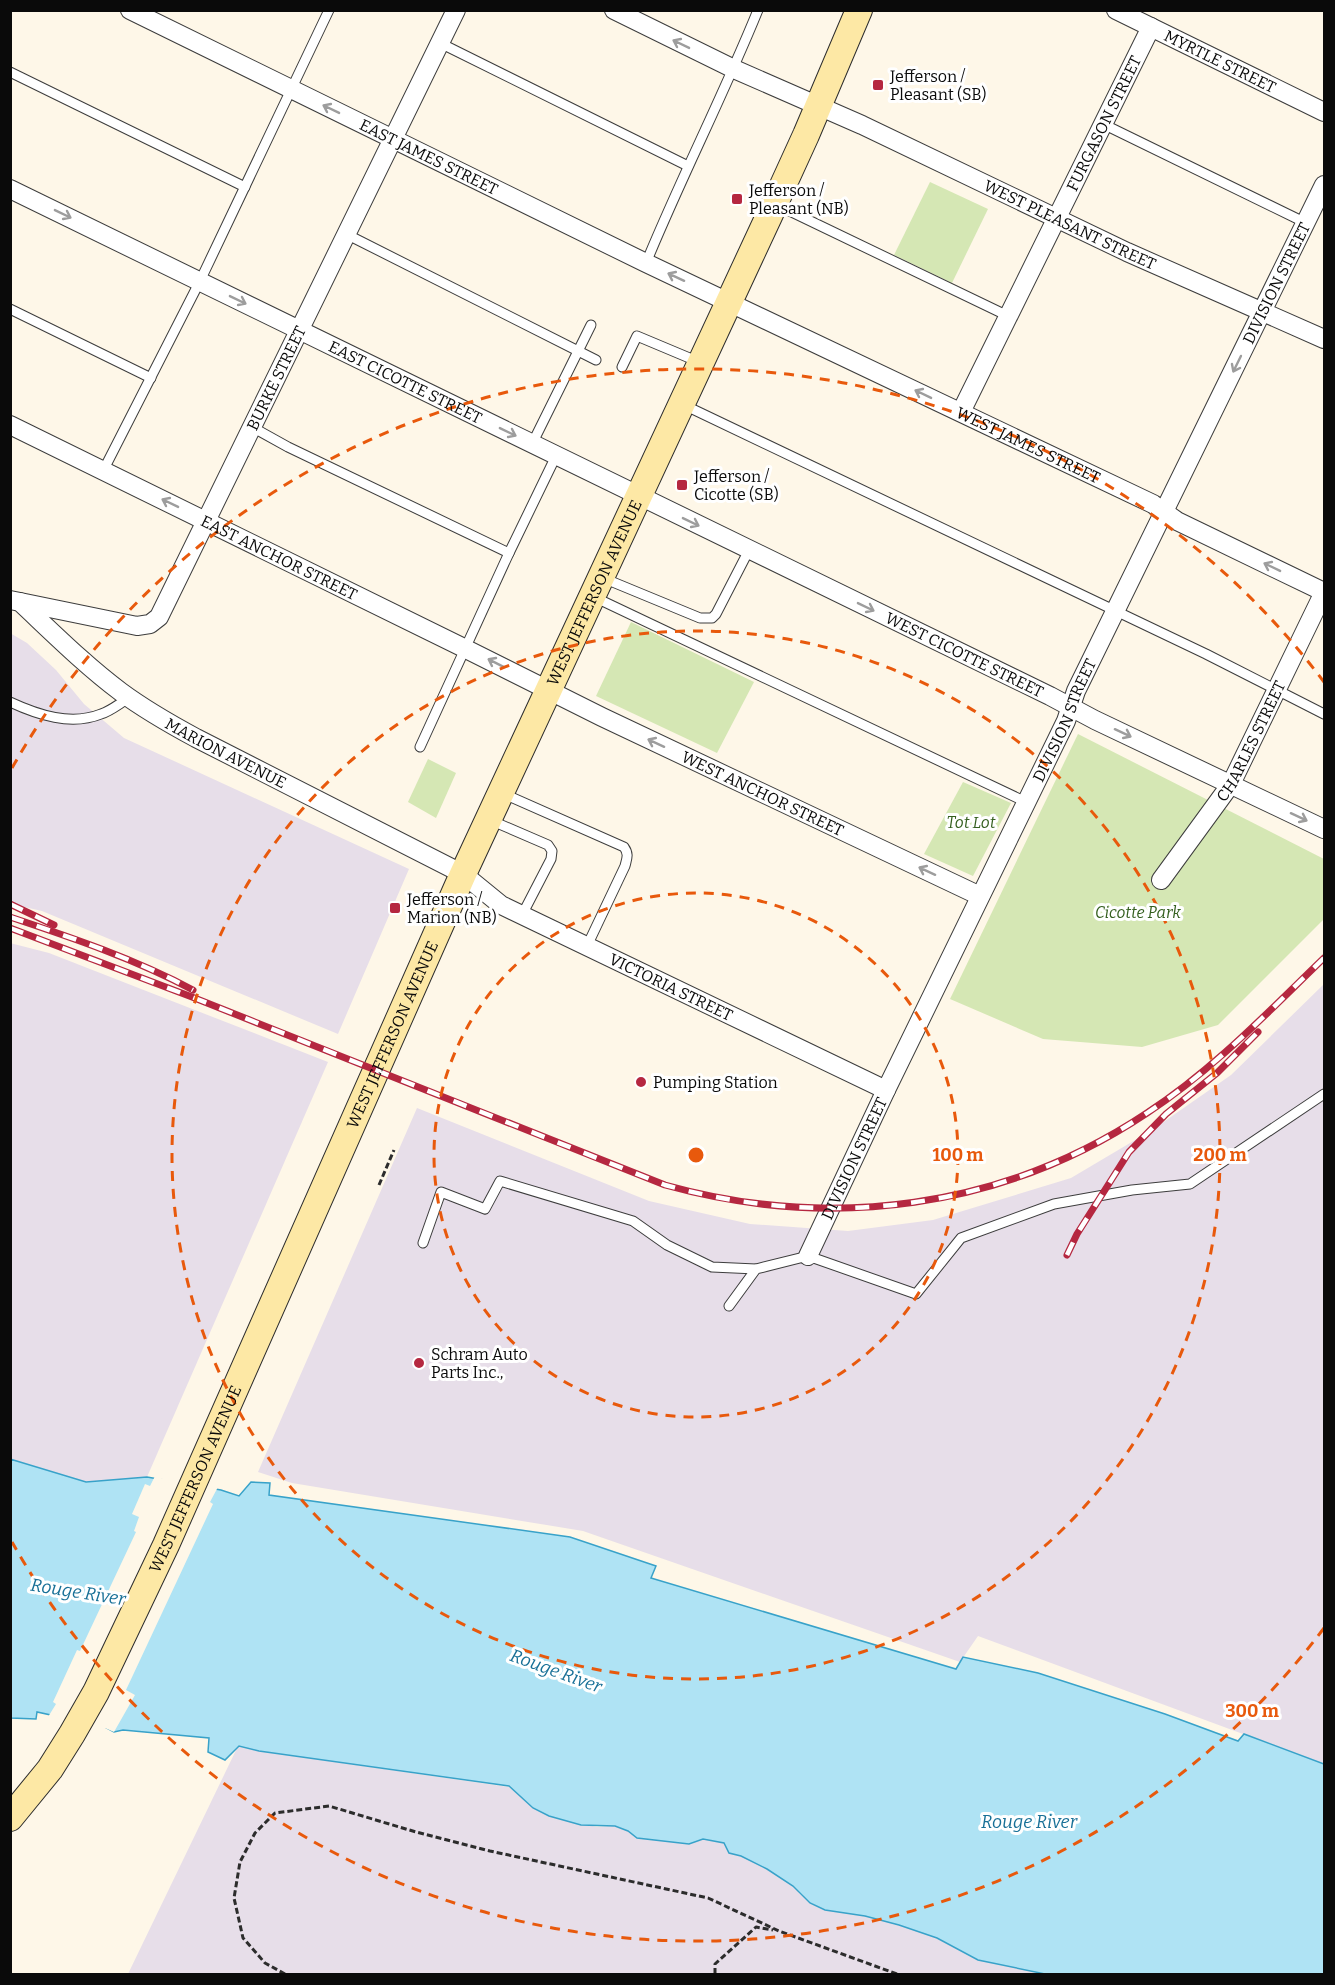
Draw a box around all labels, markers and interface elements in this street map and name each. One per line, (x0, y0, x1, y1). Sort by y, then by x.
street label: MYRTLE STREET (1161, 26, 1279, 97)
one-way arrow (673, 37, 691, 49)
street label: FURGASON STREET (1063, 53, 1145, 194)
place label: Jefferson / Pleasant (SB) (889, 67, 987, 104)
marker: Jefferson / Pleasant (SB) (871, 78, 885, 92)
one-way arrow (322, 102, 340, 114)
street label: EAST JAMES STREET (356, 115, 501, 199)
street label: WEST PLEASANT STREET (981, 176, 1159, 274)
place label: Jefferson / Pleasant (NB) (748, 181, 849, 218)
marker: Jefferson / Pleasant (NB) (730, 192, 744, 206)
one-way arrow (54, 209, 72, 221)
street label: DIVISION STREET (1239, 219, 1314, 347)
one-way arrow (668, 271, 686, 283)
one-way arrow (229, 295, 247, 306)
street label: BURKE STREET (243, 323, 310, 434)
street label: EAST CICOTTE STREET (326, 337, 485, 428)
one-way arrow (1231, 354, 1242, 372)
one-way arrow (915, 387, 933, 399)
street label: WEST JAMES STREET (953, 403, 1103, 487)
one-way arrow (498, 427, 516, 438)
place label: Jefferson / Cicotte (SB) (693, 467, 779, 504)
marker: Jefferson / Cicotte (SB) (675, 478, 689, 492)
one-way arrow (161, 497, 179, 509)
street label: WEST JEFFERSON AVENUE (543, 497, 646, 689)
street label: EAST ANCHOR STREET (198, 511, 360, 604)
one-way arrow (682, 516, 700, 528)
one-way arrow (1263, 560, 1281, 572)
one-way arrow (857, 601, 875, 613)
street label: WEST CICOTTE STREET (882, 608, 1046, 701)
street label: DIVISION STREET (1029, 656, 1100, 785)
one-way arrow (487, 657, 505, 668)
street label: CHARLES STREET (1212, 678, 1290, 805)
street label: MARION AVENUE (162, 714, 289, 792)
one-way arrow (1113, 728, 1131, 740)
one-way arrow (647, 736, 665, 748)
street label: WEST ANCHOR STREET (678, 747, 847, 840)
one-way arrow (1290, 811, 1308, 823)
park label: Tot Lot (947, 813, 996, 832)
one-way arrow (919, 864, 937, 876)
place label: Jefferson / Marion (NB) (406, 890, 497, 927)
marker: Jefferson / Marion (NB) (388, 901, 402, 915)
park label: Cicotte Park (1095, 903, 1181, 922)
street label: WEST JEFFERSON AVENUE (343, 938, 442, 1131)
street label: VICTORIA STREET (606, 949, 736, 1025)
place label: Pumping Station (653, 1073, 778, 1092)
marker: Pumping Station (634, 1075, 648, 1089)
street label: DIVISION STREET (818, 1094, 891, 1223)
text: 100 m (932, 1144, 984, 1166)
text: 200 m (1193, 1144, 1247, 1166)
centre of rings (686, 1145, 706, 1165)
place label: Schram Auto Parts Inc., (431, 1345, 528, 1382)
marker: Schram Auto Parts Inc., (412, 1356, 426, 1370)
street label: WEST JEFFERSON AVENUE (145, 1383, 245, 1576)
water label: Rouge River (29, 1574, 128, 1610)
water label: Rouge River (507, 1644, 605, 1698)
text: 300 m (1225, 1700, 1279, 1722)
water label: Rouge River (981, 1811, 1078, 1833)

